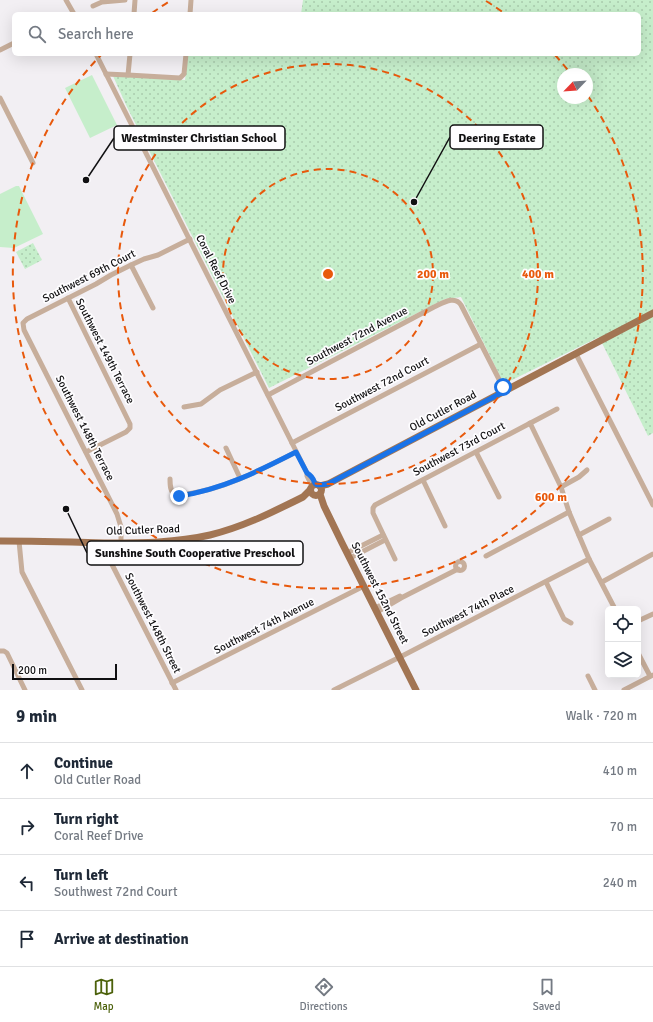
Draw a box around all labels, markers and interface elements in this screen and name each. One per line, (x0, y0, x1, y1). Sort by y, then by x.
search box (12, 12, 641, 56)
icon: search (26, 23, 48, 45)
text: Search here (58, 25, 134, 43)
north arrow (557, 68, 593, 104)
callout: Deering Estate (450, 125, 543, 149)
callout: Westminster Christian School (114, 126, 285, 150)
text: Westminster Christian School (121, 131, 277, 146)
text: Deering Estate (458, 131, 536, 146)
street label: Coral Reef Drive (193, 232, 239, 306)
street label: Southwest 69th Court (40, 247, 138, 305)
centre of rings (321, 267, 335, 281)
text: 200 m (417, 267, 449, 282)
text: 400 m (522, 267, 554, 282)
street label: Southwest 149th Terrace (73, 296, 137, 406)
street label: Southwest 72nd Avenue (304, 304, 410, 368)
street label: Southwest 72nd Court (333, 354, 431, 414)
street label: Southwest 148th Terrace (53, 373, 117, 483)
route start (494, 378, 512, 396)
street label: Old Cutler Road (407, 388, 479, 434)
street label: Southwest 73rd Court (411, 419, 507, 479)
route end (170, 487, 188, 505)
text: 600 m (535, 490, 567, 505)
street label: Old Cutler Road (106, 522, 180, 538)
street label: Southwest 152nd Street (349, 540, 411, 646)
callout: Sunshine South Cooperative Preschool (87, 541, 303, 565)
text: Sunshine South Cooperative Preschool (95, 546, 295, 561)
street label: Southwest 148th Street (122, 571, 184, 675)
street label: Southwest 74th Place (420, 582, 516, 640)
street label: Southwest 74th Avenue (212, 595, 316, 657)
map controls (605, 606, 641, 678)
button: locate (605, 606, 641, 642)
button: layers (605, 642, 641, 678)
scale bar (12, 662, 117, 681)
text: 200 m (18, 664, 47, 677)
text: 9 min (16, 706, 57, 727)
text: Walk · 720 m (566, 708, 637, 724)
text: Continue (54, 754, 113, 772)
icon: ahead (16, 760, 38, 782)
text: 410 m (603, 763, 637, 779)
text: Old Cutler Road (54, 772, 141, 788)
text: Turn right (54, 810, 119, 828)
icon: right (16, 816, 38, 838)
text: 70 m (610, 819, 637, 835)
text: Coral Reef Drive (54, 828, 143, 844)
text: Turn left (54, 866, 108, 884)
icon: left (16, 872, 38, 894)
text: 240 m (603, 875, 637, 891)
text: Southwest 72nd Court (54, 884, 177, 900)
icon: arrive (16, 928, 38, 950)
text: Arrive at destination (54, 930, 189, 948)
tab: Map (93, 976, 115, 1013)
tab: Directions (300, 976, 348, 1013)
tab: Saved (533, 976, 560, 1013)

